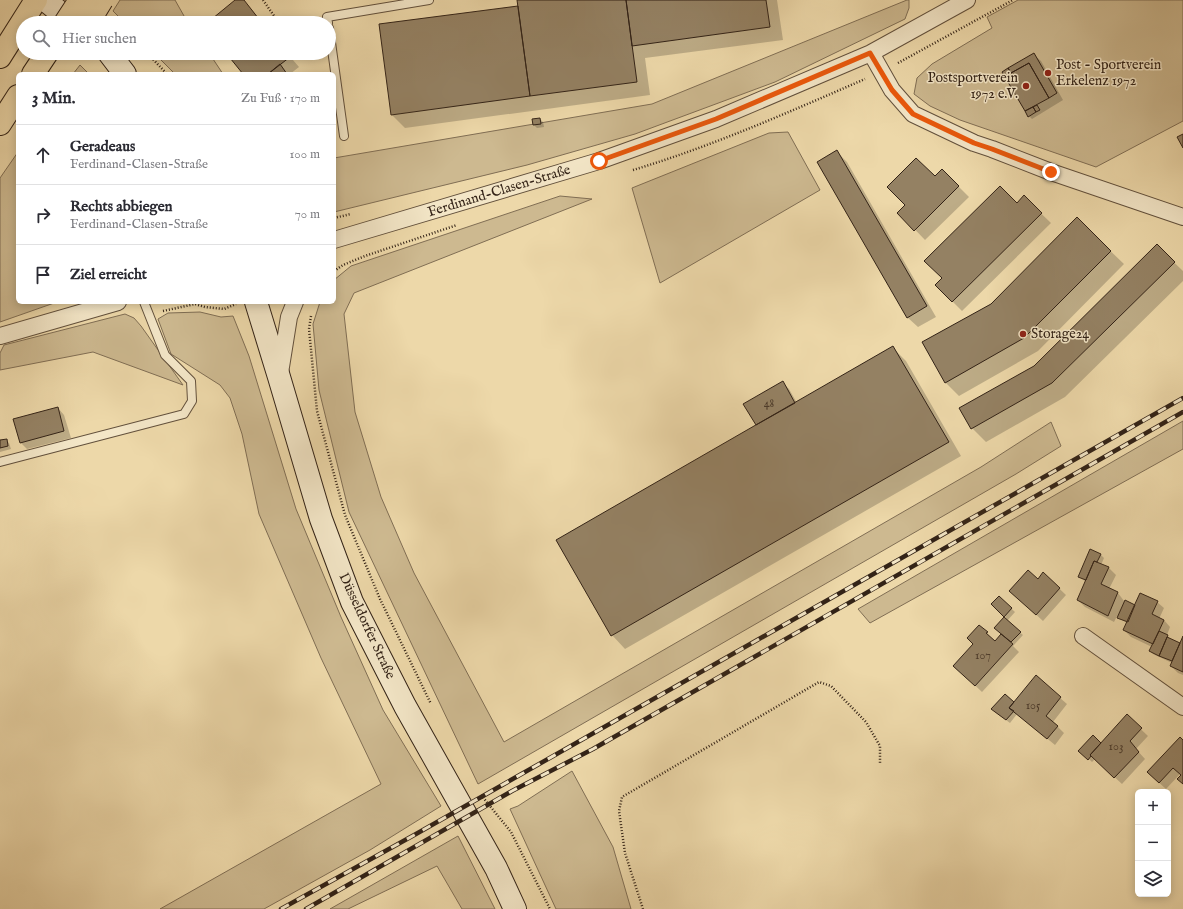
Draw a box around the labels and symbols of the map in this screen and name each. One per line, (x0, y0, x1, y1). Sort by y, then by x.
place label: Post - Sportverein Erkelenz 1972 (1056, 56, 1162, 90)
marker: Post - Sportverein Erkelenz 1972 (1043, 68, 1053, 78)
place label: Postsportverein 1972 e.V. (928, 69, 1019, 103)
marker: Postsportverein 1972 e.V. (1021, 81, 1031, 91)
route start (590, 152, 608, 170)
street label: Ferdinand-Clasen-Straße (425, 161, 573, 221)
route end (1042, 163, 1060, 181)
place label: Storage24 (1031, 325, 1089, 343)
marker: Storage24 (1018, 329, 1028, 339)
house number: 48 (764, 396, 775, 411)
street label: Düsseldorfer Straße (335, 570, 400, 682)
house number: 107 (975, 648, 991, 663)
house number: 105 (1026, 698, 1041, 713)
house number: 103 (1109, 739, 1123, 754)

